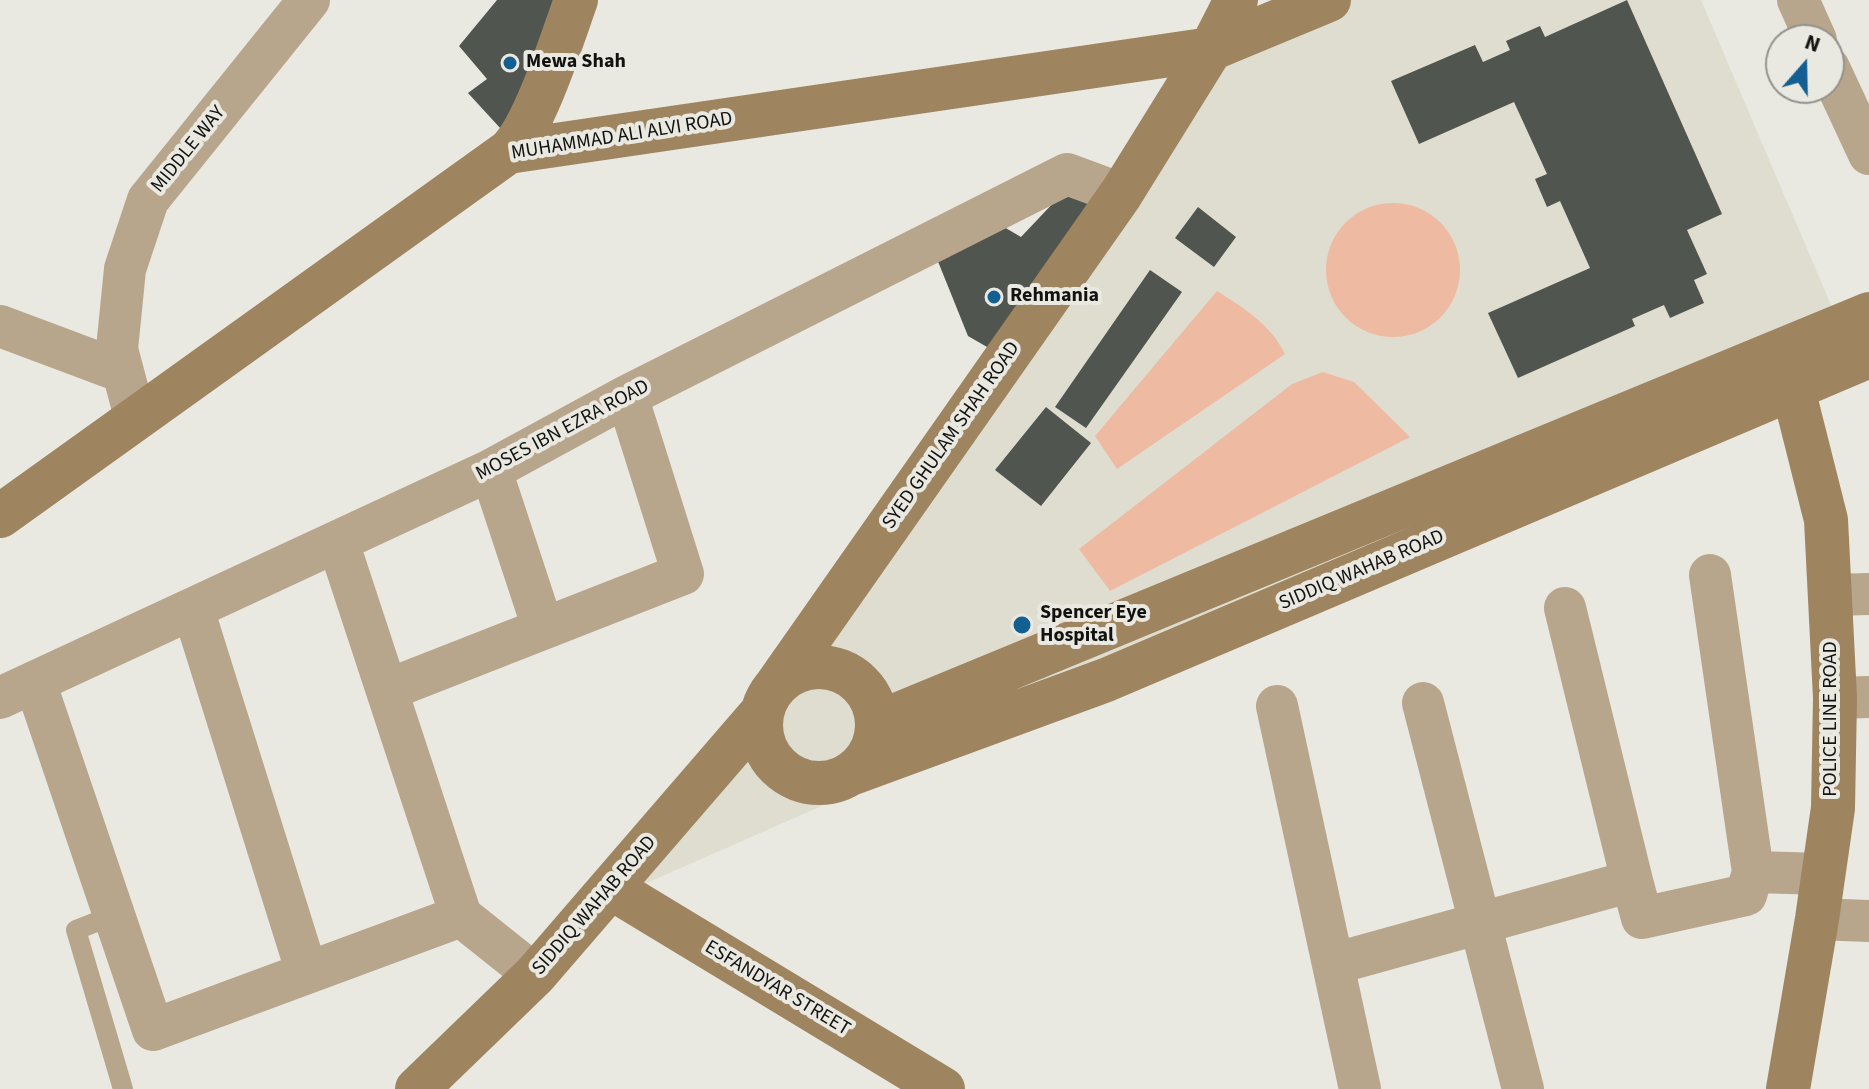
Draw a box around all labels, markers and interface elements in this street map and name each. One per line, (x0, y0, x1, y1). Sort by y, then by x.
north arrow (1765, 24, 1845, 104)
text: N (1800, 26, 1825, 61)
place label: Mewa Shah (526, 51, 626, 75)
marker: Mewa Shah (501, 54, 519, 72)
street label: MIDDLE WAY (147, 102, 231, 198)
street label: MUHAMMAD ALI ALVI ROAD (510, 108, 734, 166)
place label: Rehmania (1010, 285, 1099, 309)
marker: Rehmania (985, 288, 1003, 306)
street label: SYED GHULAM SHAH ROAD (878, 338, 1026, 534)
street label: MOSES IBN EZRA ROAD (472, 375, 654, 487)
street label: SIDDIQ WAHAB ROAD (1276, 525, 1448, 617)
place label: Spencer Eye Hospital (1040, 602, 1147, 649)
marker: Spencer Eye Hospital (1011, 614, 1033, 636)
street label: POLICE LINE ROAD (1820, 641, 1844, 797)
street label: SIDDIQ WAHAB ROAD (528, 831, 662, 981)
street label: ESFANDYAR STREET (700, 936, 854, 1042)

